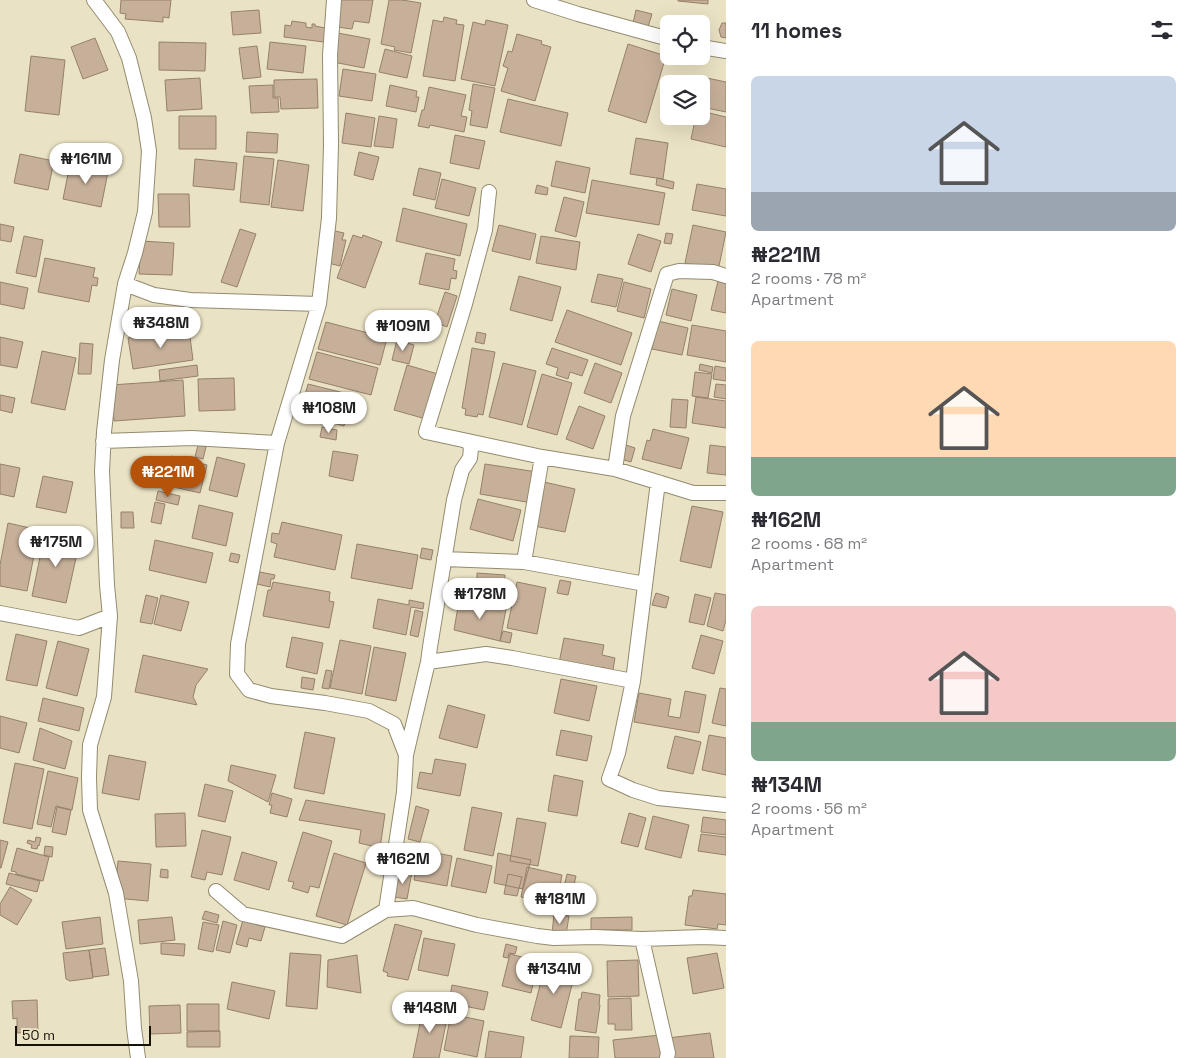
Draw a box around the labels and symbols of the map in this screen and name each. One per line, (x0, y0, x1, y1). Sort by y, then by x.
pin: ₦161M (51, 142, 121, 185)
pin: ₦348M (126, 306, 196, 349)
pin: ₦109M (368, 310, 438, 352)
pin: ₦108M (294, 392, 364, 434)
pin: ₦221M (133, 456, 203, 498)
pin: ₦175M (21, 526, 91, 568)
pin: ₦178M (445, 578, 515, 620)
pin: ₦162M (368, 842, 438, 885)
pin: ₦181M (525, 882, 595, 925)
pin: ₦134M (519, 952, 589, 995)
pin: ₦148M (395, 992, 465, 1034)
scale bar (15, 1023, 151, 1046)

